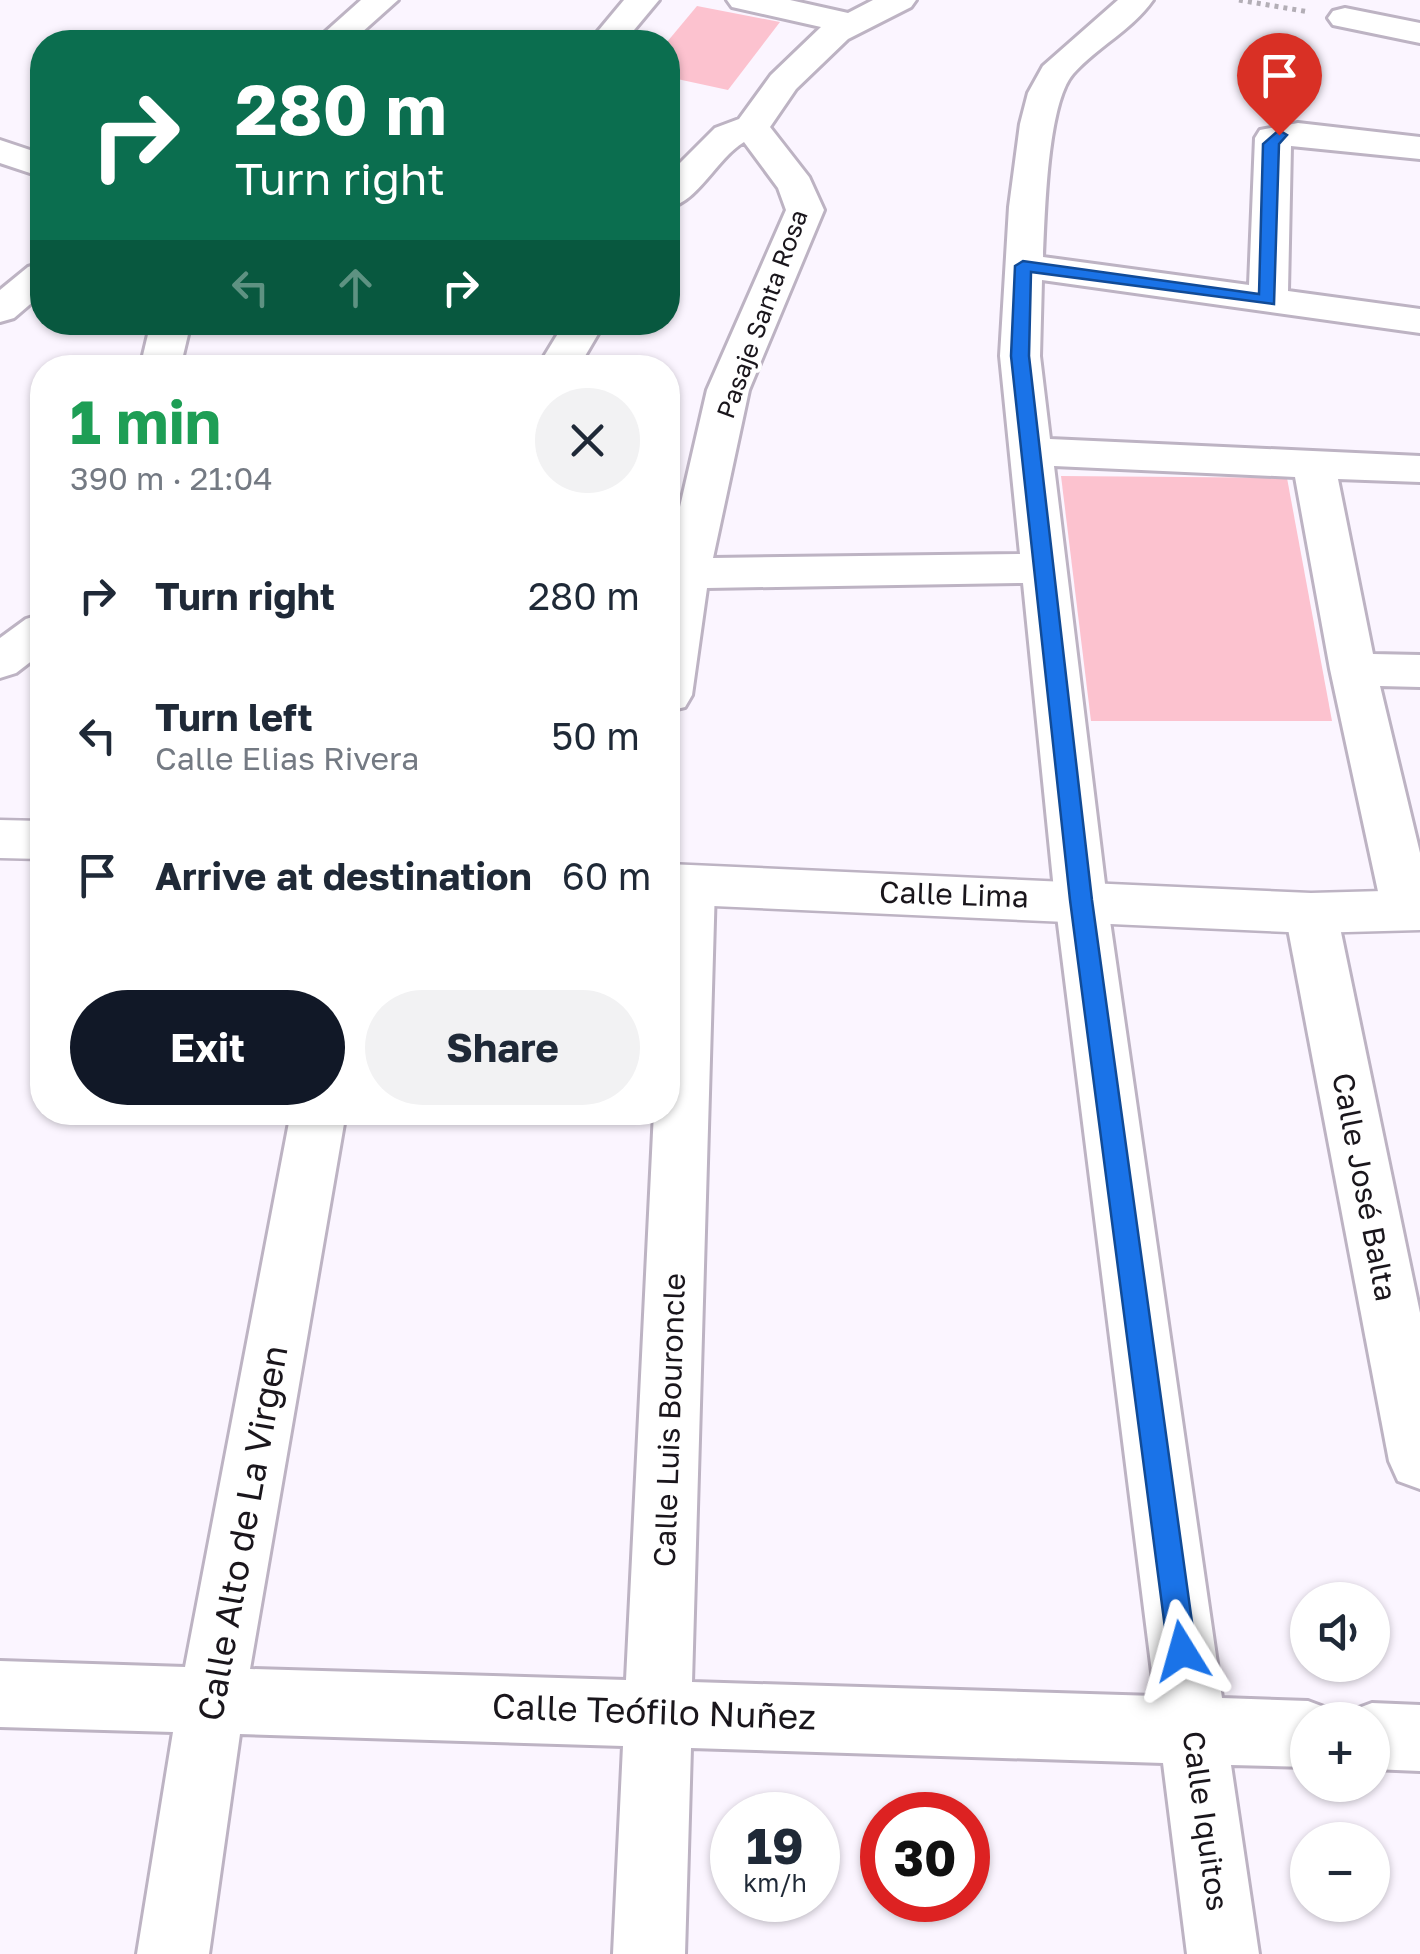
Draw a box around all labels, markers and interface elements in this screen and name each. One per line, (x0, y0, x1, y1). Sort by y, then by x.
pin (1237, 33, 1322, 136)
icon: arrive (1252, 48, 1307, 103)
text: 280 m (235, 66, 447, 150)
icon: right (70, 70, 200, 200)
text: Turn right (235, 151, 445, 205)
street label: Pasaje Santa Rosa (709, 205, 814, 422)
icon: left (223, 260, 278, 315)
icon: ahead (328, 260, 383, 315)
icon: right (433, 260, 488, 315)
text: 1 min (70, 385, 221, 457)
button: close (535, 388, 640, 493)
text: 390 m · 21:04 (70, 459, 273, 497)
icon: right (70, 568, 125, 623)
text: Turn right (155, 573, 335, 618)
text: 280 m (528, 573, 640, 618)
text: Turn left (155, 694, 313, 739)
icon: left (70, 708, 125, 763)
text: 50 m (551, 713, 640, 758)
text: Calle Elias Rivera (155, 739, 419, 777)
icon: arrive (70, 848, 125, 903)
text: Arrive at destination (155, 853, 532, 898)
text: 60 m (562, 853, 651, 898)
street label: Calle Lima (879, 873, 1030, 915)
button: Exit (70, 990, 345, 1105)
button: Share (365, 990, 640, 1105)
street label: Calle José Balta (1325, 1070, 1405, 1304)
street label: Calle Luis Bouroncle (646, 1272, 692, 1568)
street label: Calle Alto de La Virgen (188, 1342, 296, 1724)
map controls (1290, 1582, 1390, 1922)
button: sound (1290, 1582, 1390, 1682)
position arrow (1130, 1599, 1234, 1703)
street label: Calle Teófilo Nuñez (491, 1684, 817, 1738)
button: + (1290, 1702, 1390, 1802)
street label: Calle Iquitos (1176, 1729, 1236, 1913)
speed limit sign: 30 (860, 1792, 990, 1922)
text: 19 (746, 1815, 804, 1875)
button: − (1290, 1822, 1390, 1922)
text: km/h (743, 1867, 807, 1898)

